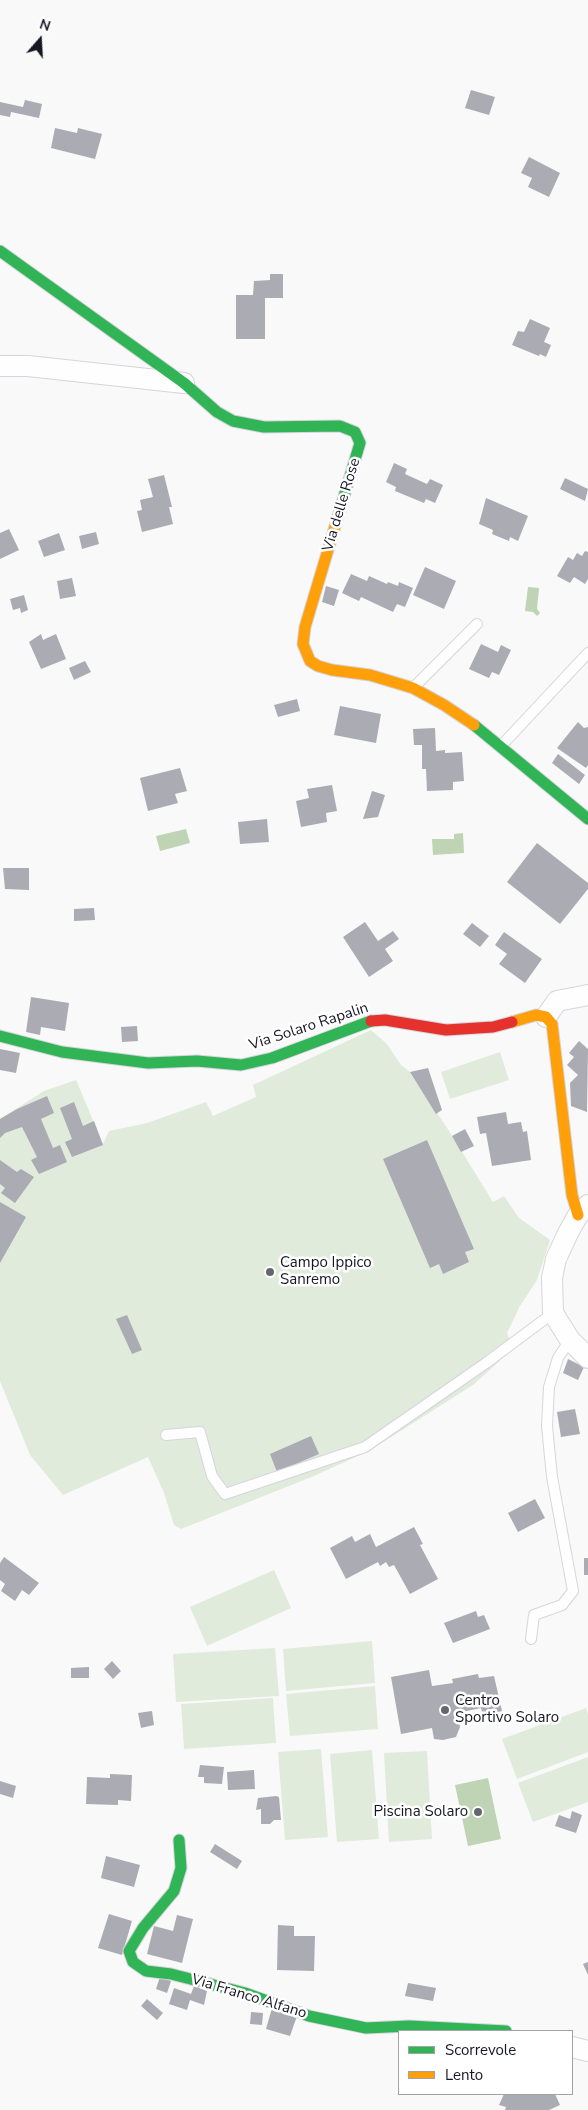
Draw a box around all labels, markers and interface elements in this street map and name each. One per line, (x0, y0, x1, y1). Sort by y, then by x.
north arrow (15, 15, 65, 65)
text: N (37, 15, 53, 36)
street label: Via delle Rose (319, 456, 365, 554)
street label: Via Solaro Rapalin (247, 999, 371, 1055)
place label: Campo Ippico Sanremo (280, 1254, 372, 1289)
marker: Campo Ippico Sanremo (264, 1266, 276, 1278)
place label: Centro Sportivo Solaro (455, 1692, 559, 1727)
marker: Centro Sportivo Solaro (439, 1704, 451, 1716)
place label: Piscina Solaro (373, 1803, 468, 1821)
marker: Piscina Solaro (472, 1806, 484, 1818)
street label: Via Franco Alfano (189, 1971, 309, 2023)
legend (398, 2030, 573, 2095)
text: Scorrevole (445, 2040, 516, 2060)
text: Lento (445, 2065, 483, 2085)

